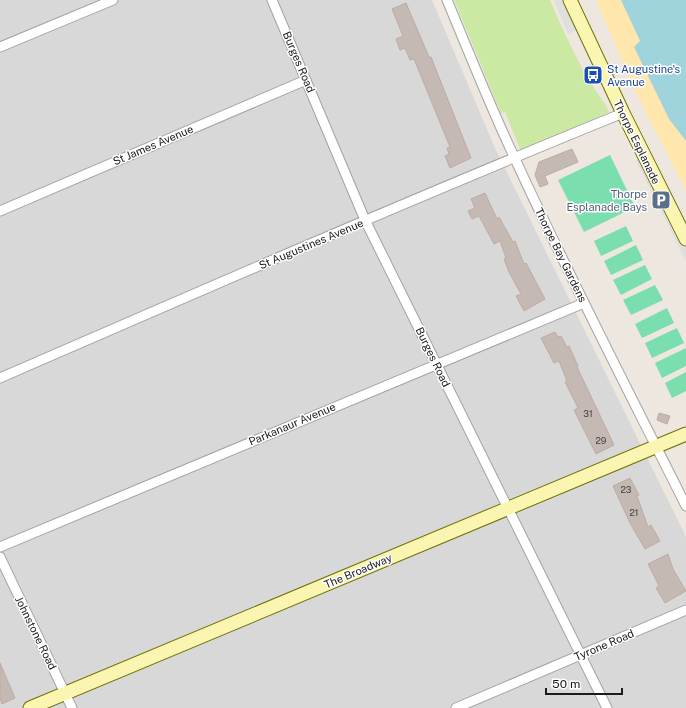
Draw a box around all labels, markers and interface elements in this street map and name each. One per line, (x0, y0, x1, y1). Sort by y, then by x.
street label: Burges Road (281, 30, 317, 94)
place label: St Augustine's Avenue (607, 63, 681, 88)
bus stop icon: St Augustine's Avenue (582, 64, 604, 86)
street label: Thorpe Esplanade (611, 98, 663, 186)
street label: St James Avenue (111, 123, 195, 167)
place label: Thorpe Esplanade Bays (566, 188, 647, 213)
parking icon: Thorpe Esplanade Bays (650, 189, 672, 211)
street label: Thorpe Bay Gardens (533, 206, 589, 305)
street label: St Augustines Avenue (257, 217, 365, 271)
street label: Burges Road (413, 325, 453, 389)
street label: Parkanaur Avenue (247, 400, 337, 448)
house number: 31 (583, 408, 593, 419)
house number: 29 (596, 435, 607, 446)
house number: 23 (620, 484, 632, 495)
house number: 21 (629, 507, 639, 518)
street label: The Broadway (322, 551, 394, 591)
street label: Johnstone Road (13, 594, 59, 672)
street label: Tyrone Road (572, 627, 636, 663)
scale bar (546, 670, 622, 696)
text: 50 m (552, 677, 580, 691)

